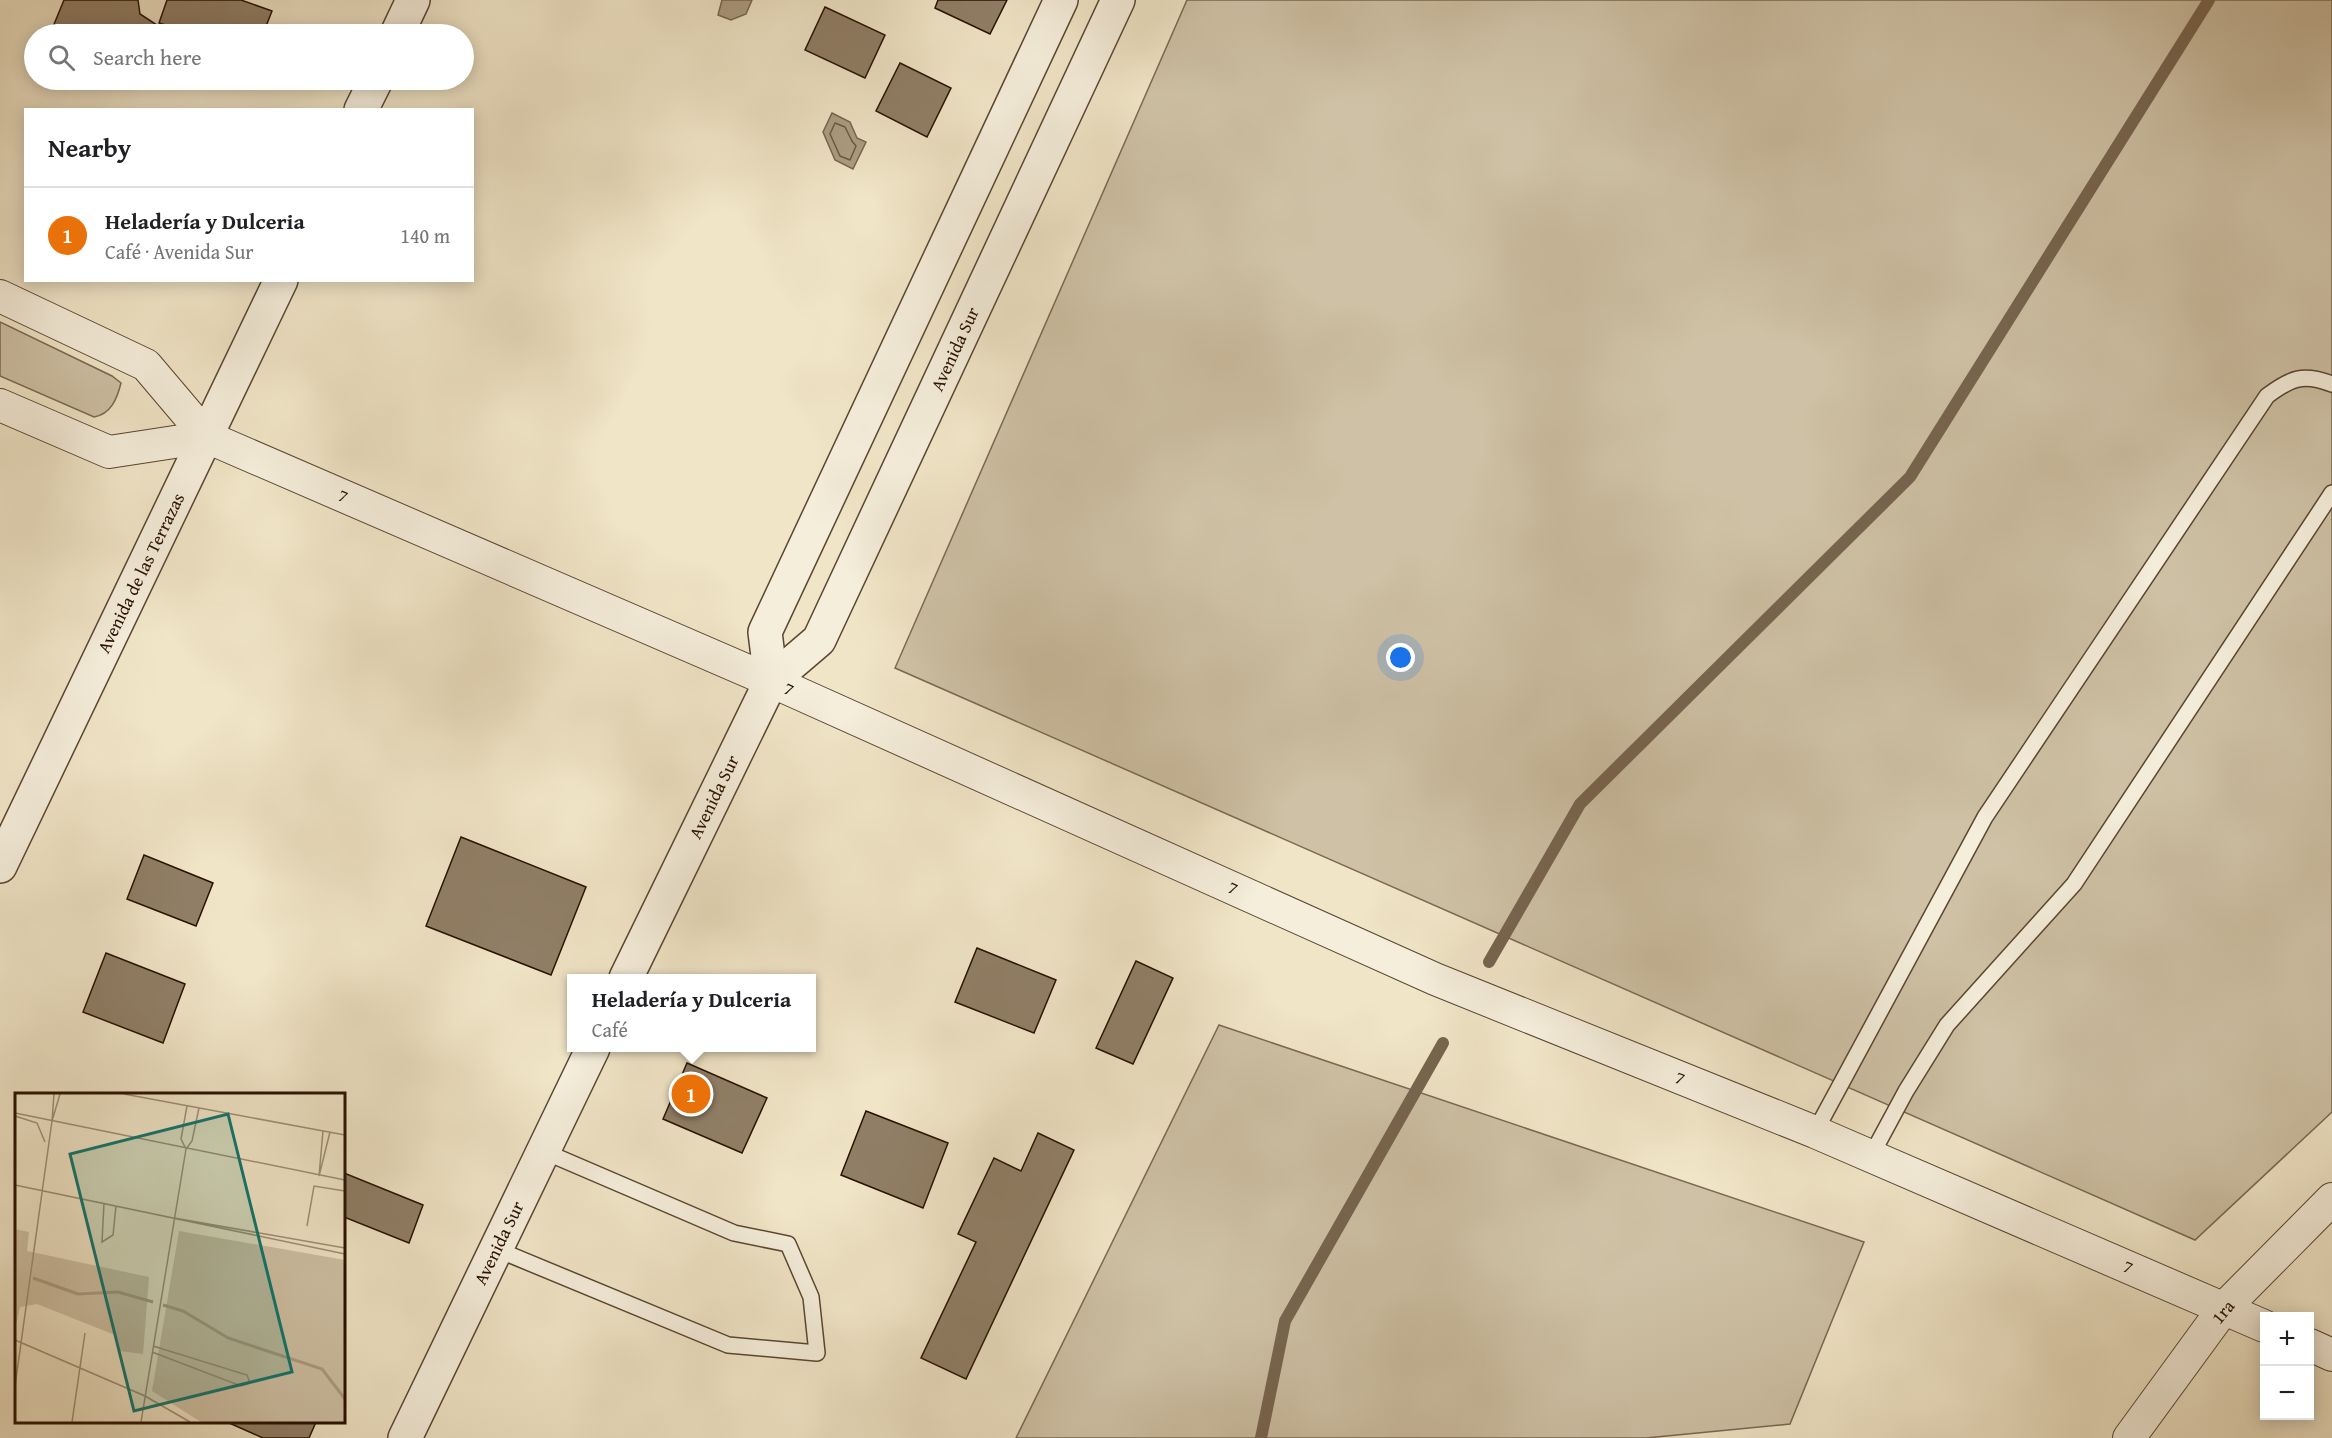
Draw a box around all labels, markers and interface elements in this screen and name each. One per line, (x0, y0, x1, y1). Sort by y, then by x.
search box (24, 24, 474, 90)
icon: search (45, 41, 78, 74)
text: Search here (93, 41, 202, 73)
text: Nearby (48, 128, 131, 167)
text: Heladería y Dulceria (105, 205, 305, 237)
text: 1 (62, 221, 73, 250)
text: 140 m (400, 221, 450, 250)
text: Café · Avenida Sur (105, 237, 253, 266)
street label: Avenida Sur (923, 302, 986, 395)
street label: 7 (334, 481, 352, 510)
street label: Avenida de las Terrazas (90, 488, 191, 658)
your location (1386, 643, 1415, 672)
street label: 7 (780, 674, 799, 703)
street label: Avenida Sur (682, 750, 746, 843)
street label: 7 (1224, 873, 1243, 902)
popup (567, 974, 816, 1052)
text: Heladería y Dulceria (592, 983, 791, 1015)
text: Café (592, 1015, 628, 1044)
street label: 7 (1671, 1063, 1689, 1092)
pin: 1 (672, 1072, 710, 1116)
inset map (15, 1093, 345, 1423)
street label: Avenida Sur (467, 1196, 531, 1289)
street label: 7 (2119, 1252, 2137, 1281)
street label: 1ra (2204, 1293, 2241, 1330)
map controls (2260, 1312, 2314, 1420)
button: + (2260, 1312, 2314, 1366)
button: − (2260, 1366, 2314, 1420)

